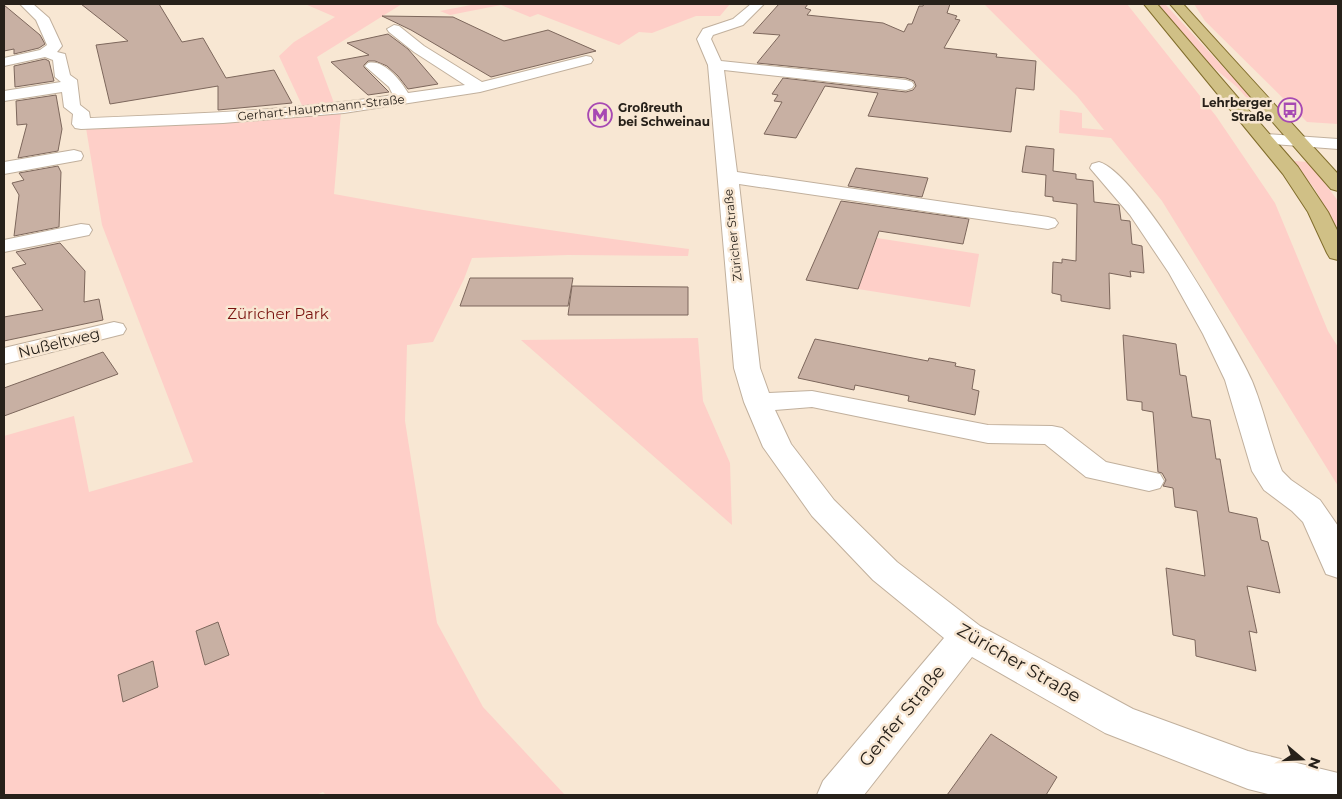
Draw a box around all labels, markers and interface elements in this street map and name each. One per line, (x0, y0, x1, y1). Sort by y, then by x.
street label: Gerhart-Hauptmann-Straße (237, 91, 405, 124)
place label: Lehrberger Straße (1202, 95, 1272, 124)
bus stop icon: Lehrberger Straße (1277, 97, 1303, 123)
place label: Großreuth bei Schweinau (618, 100, 710, 129)
metro station icon: Großreuth bei Schweinau (587, 102, 613, 128)
street label: Züricher Straße (720, 188, 745, 282)
park label: Züricher Park (227, 304, 329, 323)
street label: Nußeltweg (16, 323, 102, 362)
street label: Züricher Straße (953, 619, 1085, 707)
street label: Genfer Straße (854, 661, 950, 771)
north arrow (1277, 734, 1327, 784)
text: N (1304, 755, 1325, 772)

